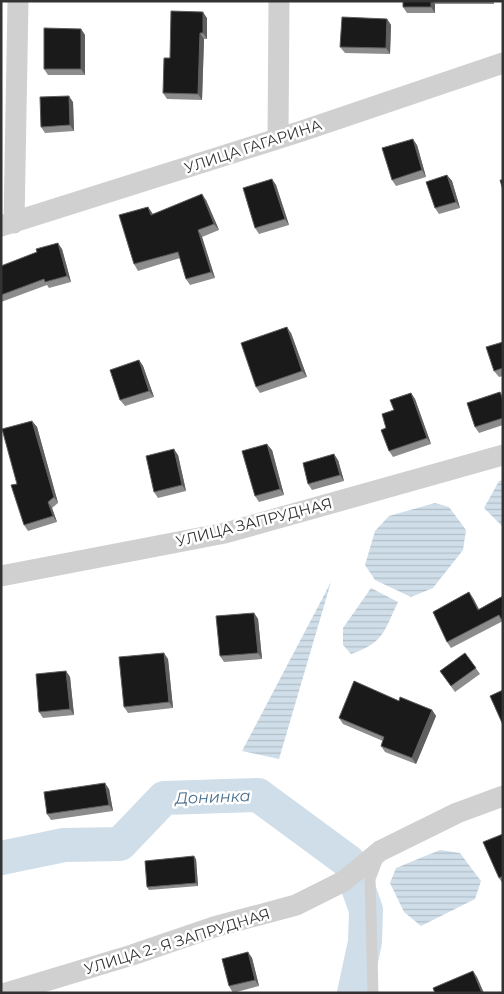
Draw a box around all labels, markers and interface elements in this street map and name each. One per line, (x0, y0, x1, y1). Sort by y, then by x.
street label: УЛИЦА ГАГАРИНА (182, 115, 324, 177)
street label: УЛИЦА ЗАПРУДНАЯ (174, 493, 334, 551)
water label: Донинка (173, 786, 251, 808)
street label: УЛИЦА 2- Я ЗАПРУДНАЯ (82, 904, 272, 978)

